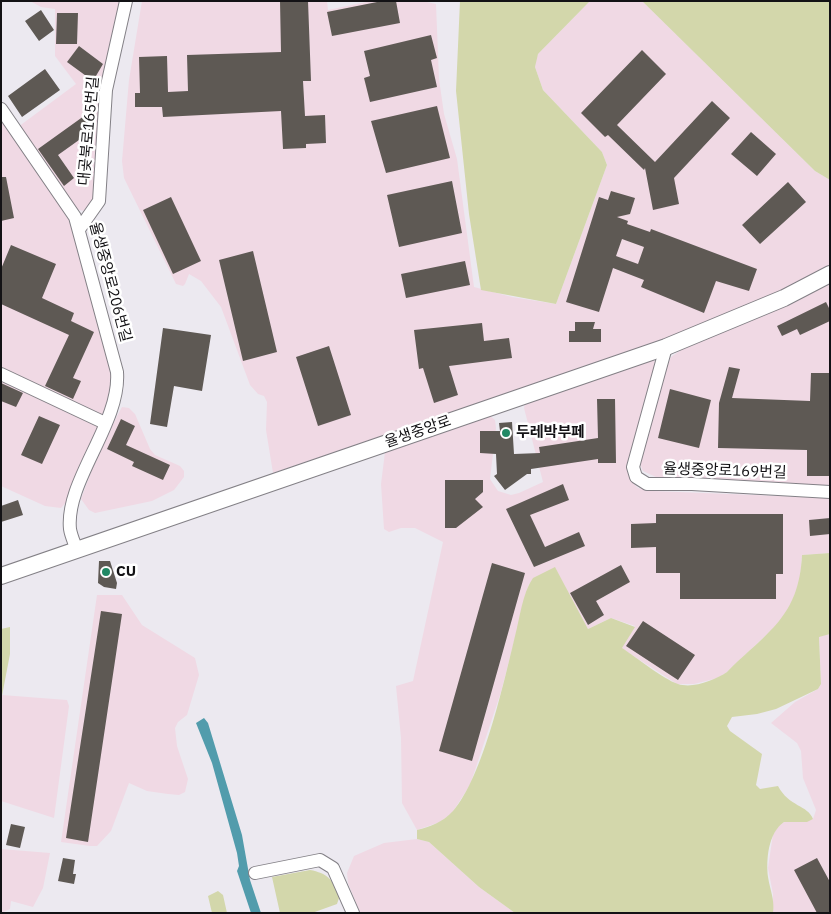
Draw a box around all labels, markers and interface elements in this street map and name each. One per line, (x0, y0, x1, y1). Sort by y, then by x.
street label: 대곶북로165번길 (75, 76, 103, 186)
street label: 율생중앙로206번길 (85, 220, 135, 344)
street label: 율생중앙로 (382, 412, 454, 452)
place label: 두레박부페 (516, 424, 585, 442)
marker: 두레박부페 (500, 427, 512, 439)
street label: 율생중앙로169번길 (663, 460, 787, 482)
place label: CU (116, 563, 136, 581)
marker: CU (100, 566, 112, 578)

